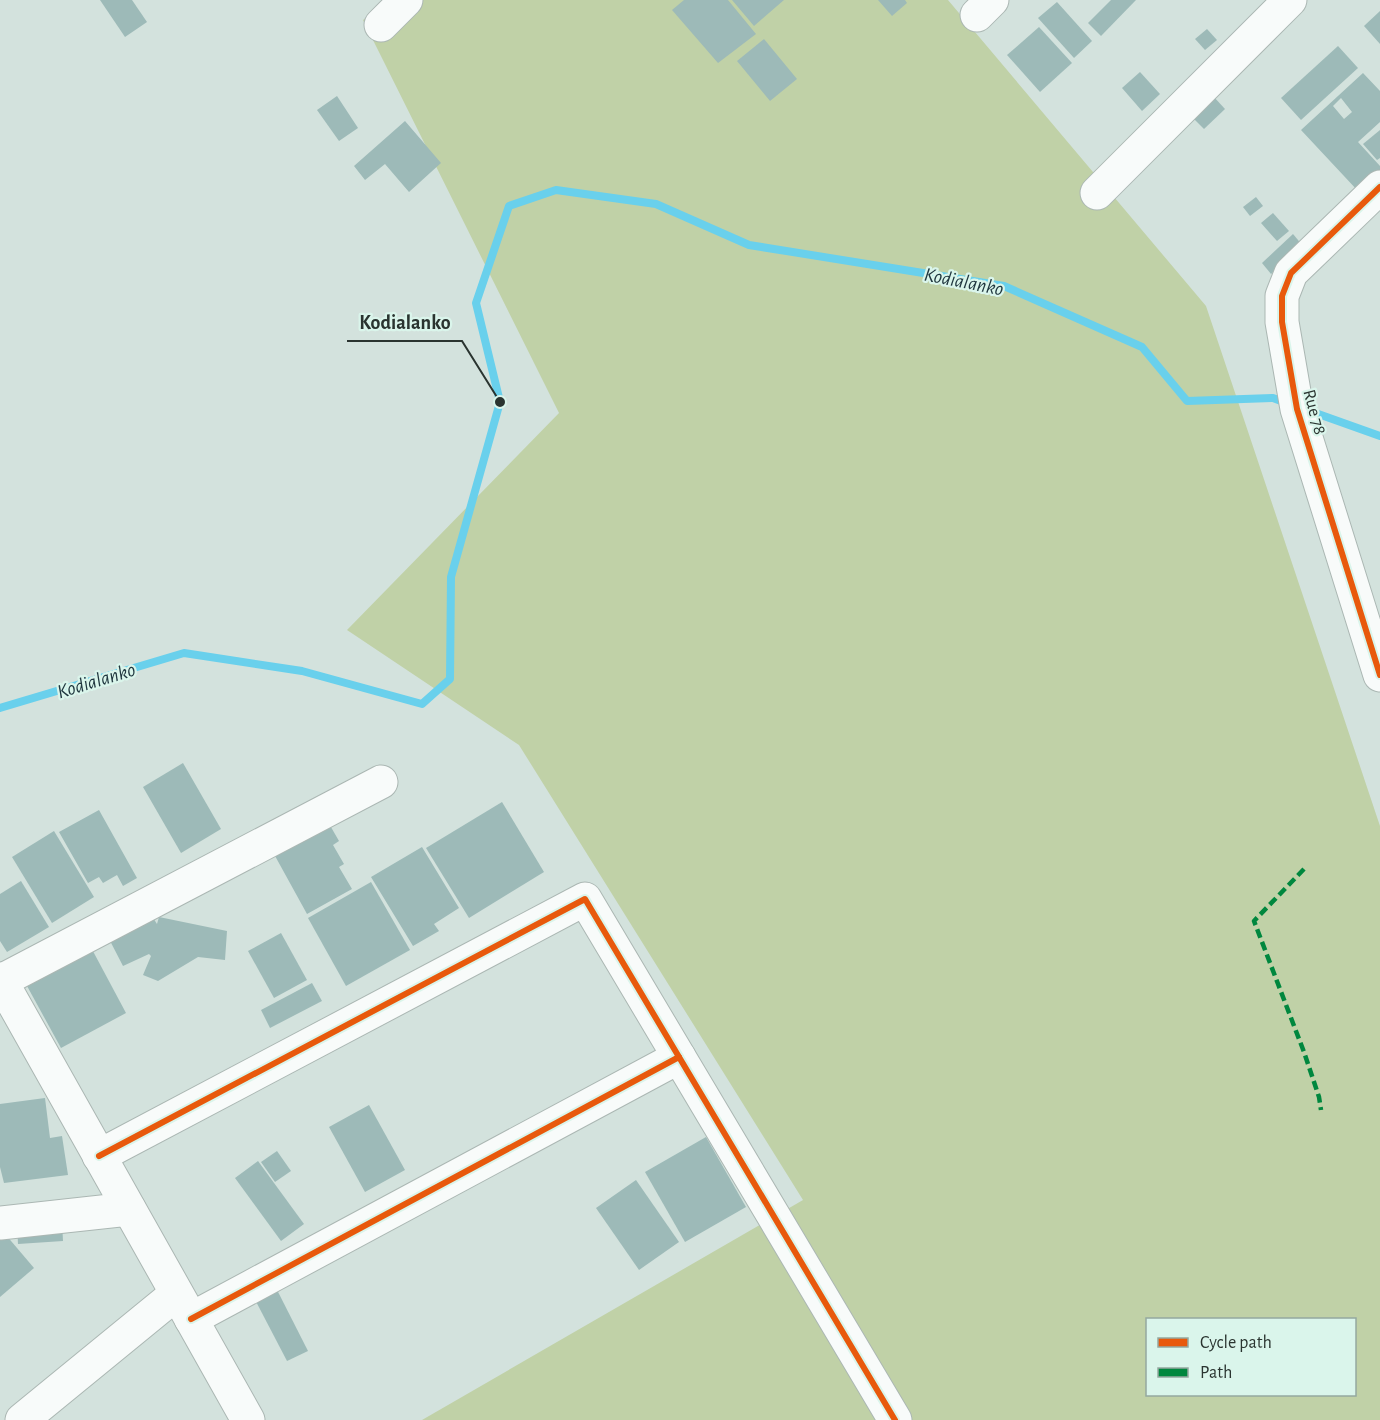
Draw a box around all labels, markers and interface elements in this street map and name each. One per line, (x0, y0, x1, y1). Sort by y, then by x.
water label: Kodialanko (922, 264, 1005, 299)
callout: Kodialanko (347, 303, 462, 341)
text: Kodialanko (359, 313, 451, 333)
street label: Rue 78 (1299, 388, 1329, 437)
water label: Kodialanko (55, 660, 138, 702)
legend (1146, 1318, 1356, 1396)
text: Cycle path (1200, 1334, 1272, 1352)
text: Path (1200, 1364, 1232, 1382)

